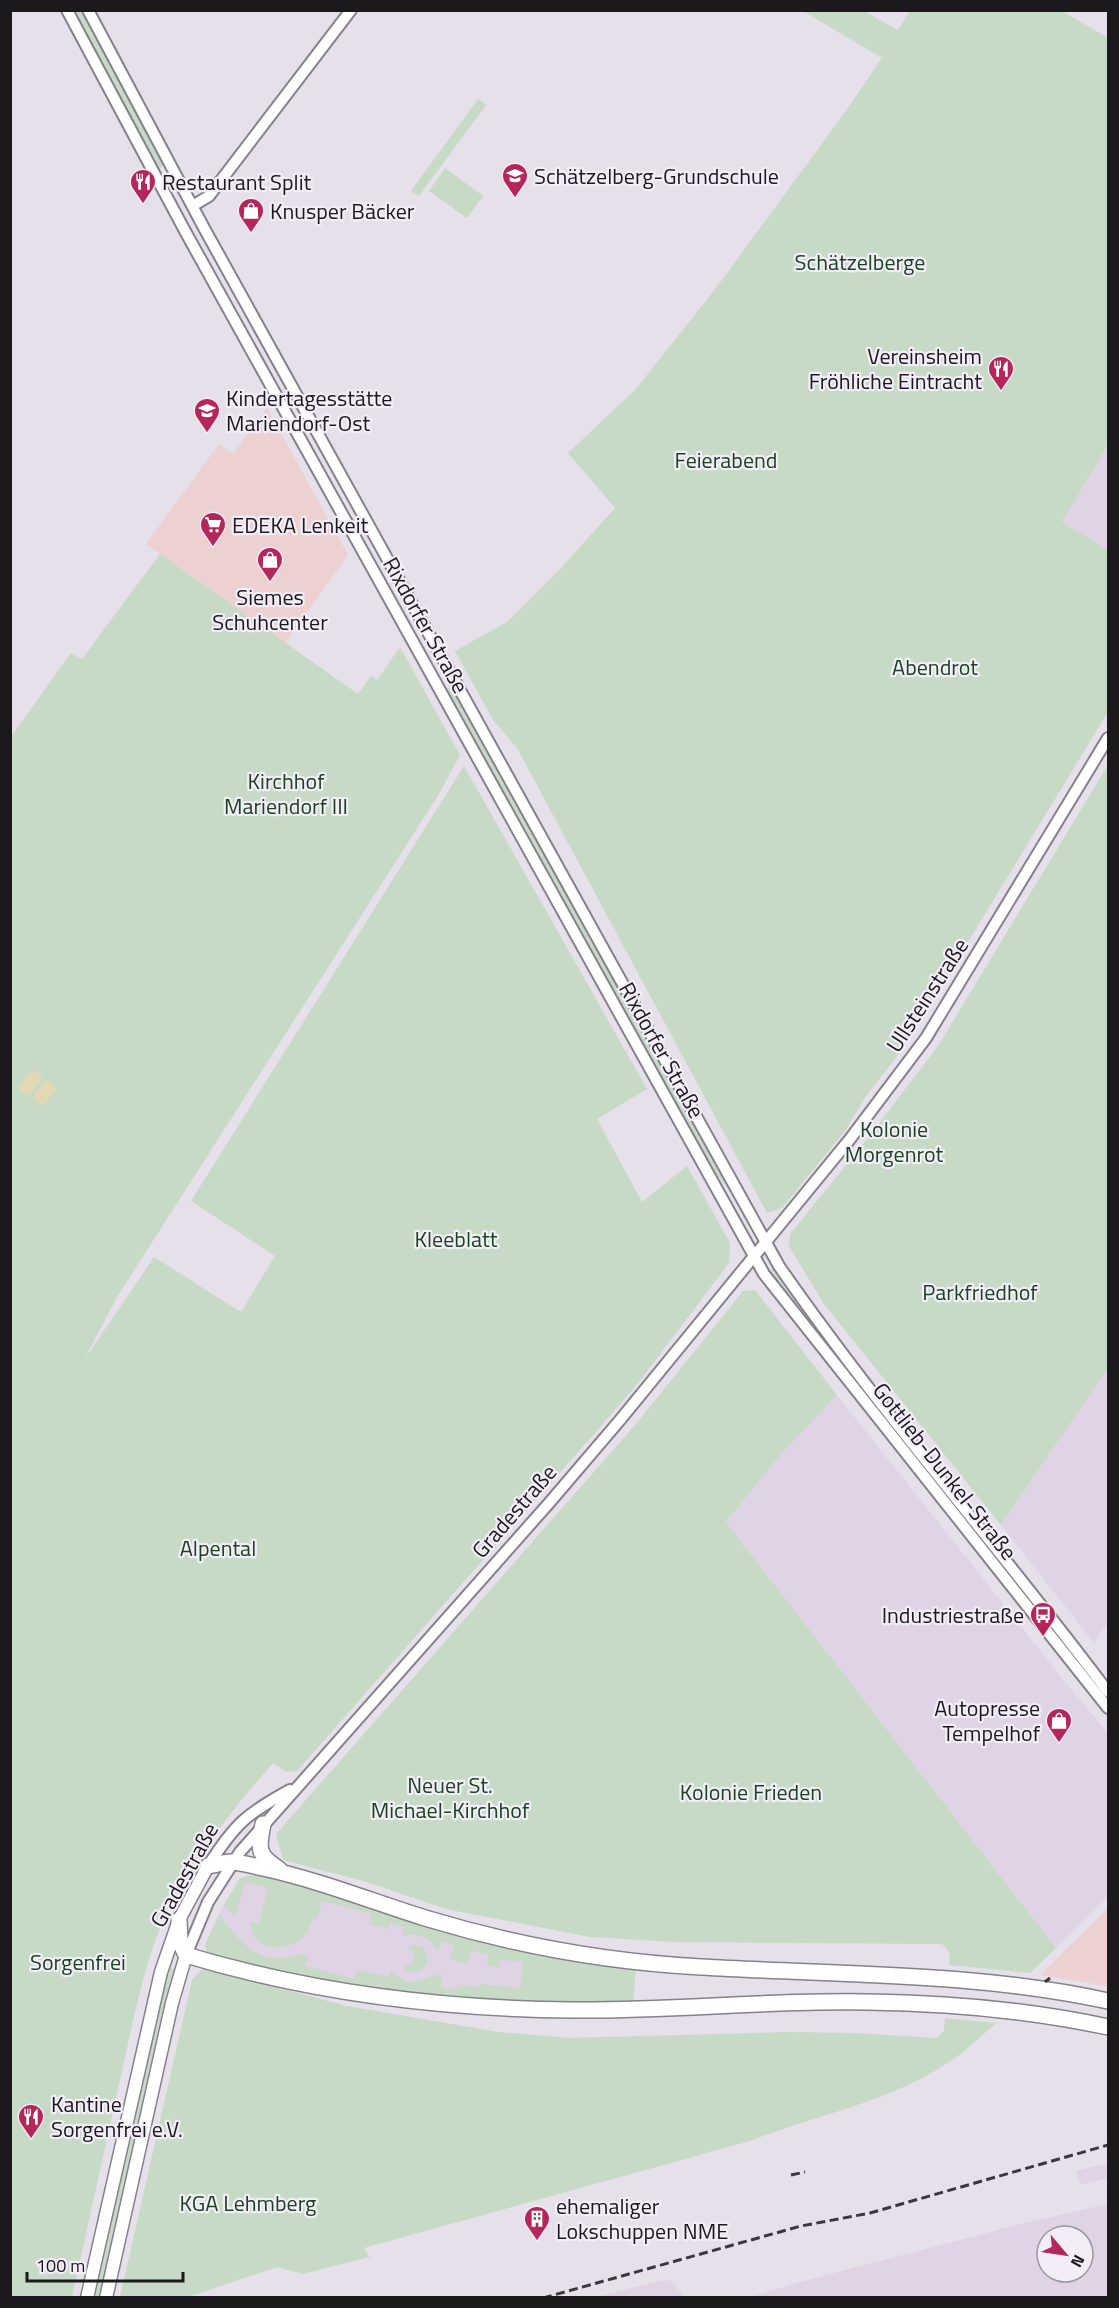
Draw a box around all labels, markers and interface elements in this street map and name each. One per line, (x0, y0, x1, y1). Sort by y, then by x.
place label: Schätzelberg-Grundschule (534, 159, 779, 193)
school or university icon: Schätzelberg-Grundschule (500, 161, 530, 199)
place label: Restaurant Split (162, 165, 311, 199)
restaurant icon: Restaurant Split (128, 167, 158, 205)
place label: Knusper Bäcker (270, 194, 415, 228)
shop icon: Knusper Bäcker (236, 196, 266, 234)
park label: Schätzelberge (795, 245, 925, 279)
place label: Vereinsheim Fröhliche Eintracht (809, 339, 982, 398)
restaurant icon: Vereinsheim Fröhliche Eintracht (986, 354, 1016, 392)
place label: Kindertagesstätte Mariendorf-Ost (226, 381, 392, 440)
school or university icon: Kindertagesstätte Mariendorf-Ost (192, 396, 222, 434)
park label: Feierabend (675, 443, 777, 477)
place label: EDEKA Lenkeit (232, 508, 369, 542)
supermarket icon: EDEKA Lenkeit (198, 510, 228, 548)
shop icon: Siemes Schuhcenter (255, 545, 285, 583)
street label: Rixdorfer Straße (374, 551, 478, 699)
place label: Siemes Schuhcenter (212, 580, 328, 639)
park label: Abendrot (892, 650, 978, 684)
park label: Kirchhof Mariendorf III (224, 764, 348, 823)
street label: Ullsteinstraße (877, 931, 977, 1059)
street label: Rixdorfer Straße (610, 976, 714, 1124)
park label: Kolonie Morgenrot (845, 1112, 943, 1171)
park label: Kleeblatt (415, 1222, 498, 1256)
park label: Parkfriedhof (922, 1275, 1038, 1309)
street label: Gottlieb-Dunkel-Straße (865, 1375, 1025, 1567)
street label: Gradestraße (463, 1456, 565, 1566)
park label: Alpental (180, 1531, 256, 1565)
place label: Industriestraße (882, 1598, 1024, 1632)
bus stop icon: Industriestraße (1028, 1600, 1058, 1638)
place label: Autopresse Tempelhof (934, 1691, 1041, 1750)
shop icon: Autopresse Tempelhof (1044, 1706, 1074, 1744)
park label: Neuer St. Michael-Kirchhof (371, 1768, 530, 1827)
park label: Kolonie Frieden (680, 1775, 822, 1809)
street label: Gradestraße (141, 1816, 227, 1934)
park label: Sorgenfrei (30, 1945, 126, 1979)
place label: Kantine Sorgenfrei e.V. (51, 2087, 183, 2146)
restaurant icon: Kantine Sorgenfrei e.V. (16, 2102, 46, 2140)
park label: KGA Lehmberg (180, 2186, 316, 2220)
place label: ehemaliger Lokschuppen NME (556, 2189, 728, 2248)
building icon: ehemaliger Lokschuppen NME (522, 2204, 552, 2242)
north arrow (1035, 2224, 1095, 2284)
scale bar (27, 2245, 183, 2283)
text: N (1065, 2251, 1091, 2272)
text: 100 m (36, 2252, 85, 2279)

